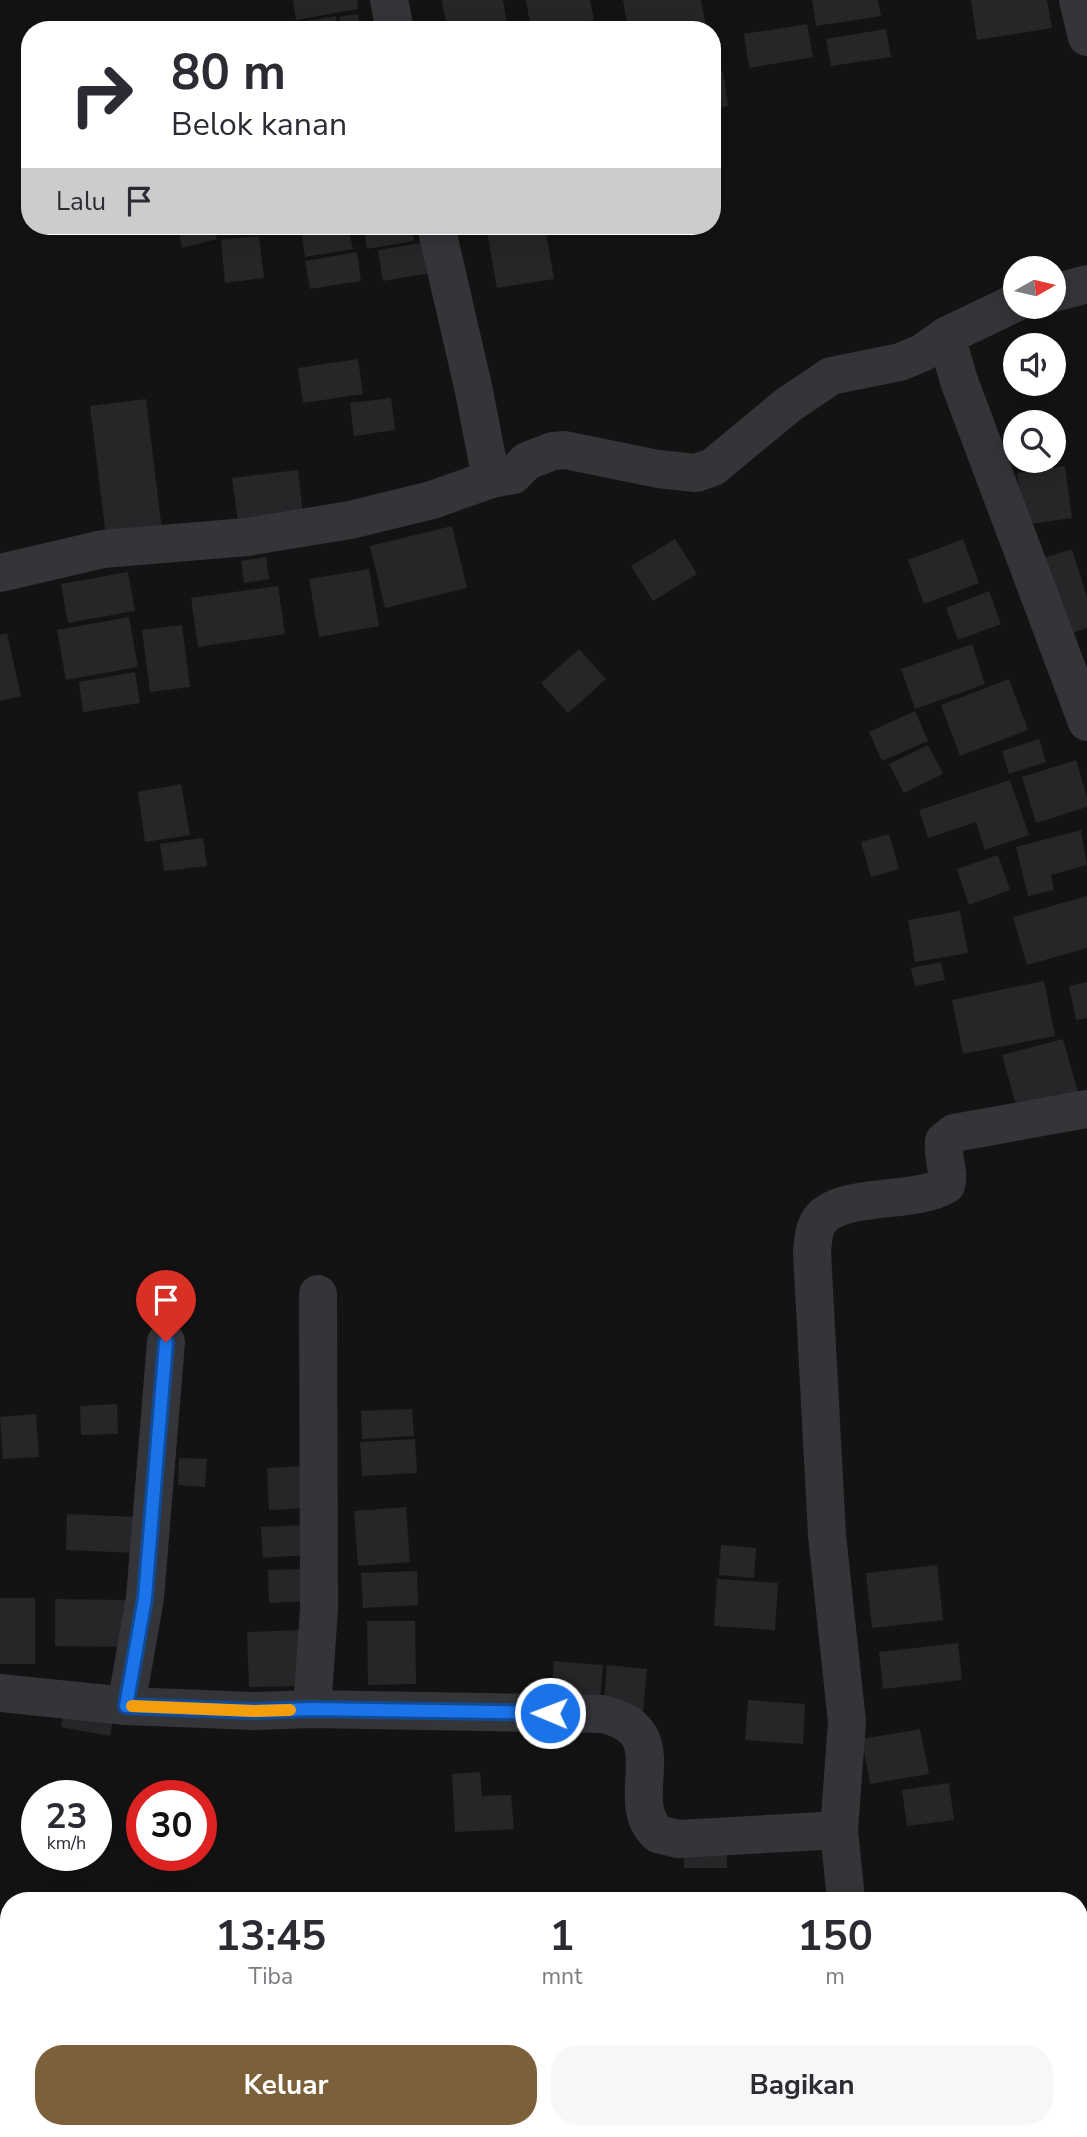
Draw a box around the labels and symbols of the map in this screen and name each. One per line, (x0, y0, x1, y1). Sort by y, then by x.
north arrow (1003, 256, 1066, 318)
pin (136, 1270, 196, 1342)
position arrow (513, 1676, 587, 1750)
speed limit sign: 30 (126, 1780, 217, 1871)

